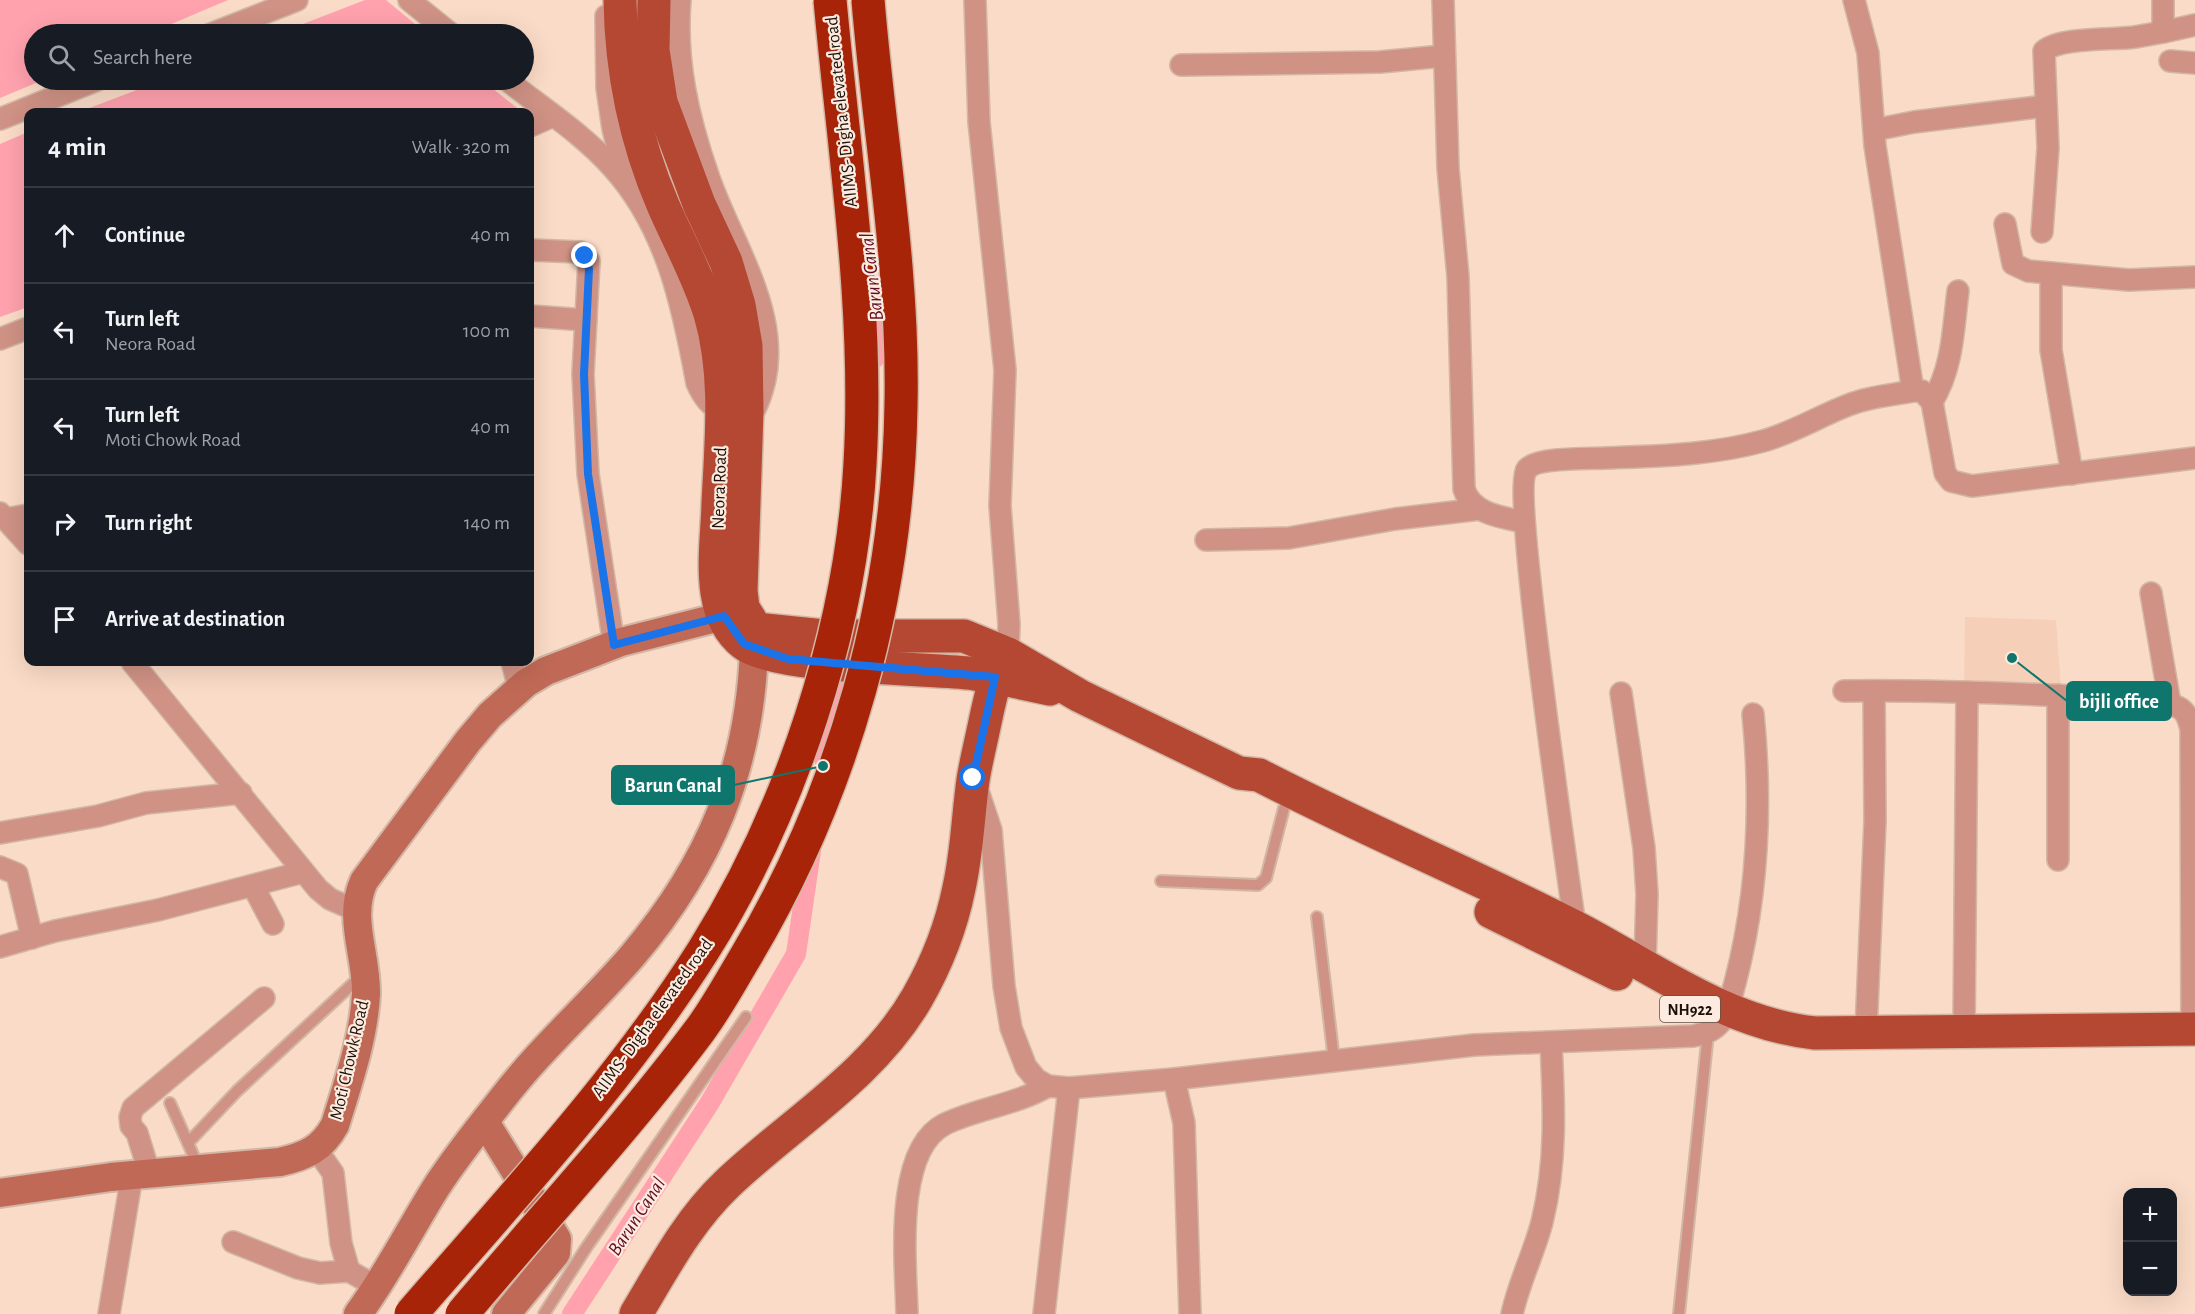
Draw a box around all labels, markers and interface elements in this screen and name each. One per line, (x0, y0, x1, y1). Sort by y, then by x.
street label: AIIMS- Digha elevated road (823, 16, 861, 208)
search box (24, 24, 534, 90)
icon: search (45, 41, 78, 74)
text: Search here (93, 46, 192, 68)
text: 4 min (48, 134, 107, 160)
text: Walk · 320 m (412, 137, 510, 157)
icon: ahead (48, 219, 81, 252)
text: Continue (105, 224, 185, 246)
text: 40 m (471, 225, 510, 245)
water label: Barun Canal (857, 232, 887, 322)
route end (571, 242, 597, 268)
text: Turn left (105, 308, 179, 330)
icon: left (48, 315, 81, 348)
text: 100 m (463, 321, 510, 341)
text: Neora Road (105, 334, 196, 354)
text: Turn left (105, 404, 179, 426)
icon: left (48, 411, 81, 444)
text: 40 m (471, 417, 510, 437)
text: Moti Chowk Road (105, 430, 241, 450)
street label: Neora Road (710, 447, 730, 529)
icon: right (48, 507, 81, 540)
text: Turn right (105, 512, 192, 534)
text: 140 m (464, 513, 510, 533)
icon: arrive (48, 603, 81, 636)
text: Arrive at destination (105, 608, 285, 630)
callout: bijli office (2067, 682, 2171, 720)
text: bijli office (2079, 692, 2159, 712)
route start (959, 764, 985, 790)
callout: Barun Canal (612, 766, 734, 804)
text: Barun Canal (624, 776, 722, 796)
street label: AIIMS- Digha elevated road (589, 936, 716, 1101)
road number: NH922 (1660, 996, 1720, 1022)
street label: Moti Chowk Road (327, 999, 372, 1122)
water label: Barun Canal (604, 1174, 669, 1259)
map controls (2123, 1188, 2177, 1296)
button: + (2123, 1188, 2177, 1242)
button: − (2123, 1242, 2177, 1296)

